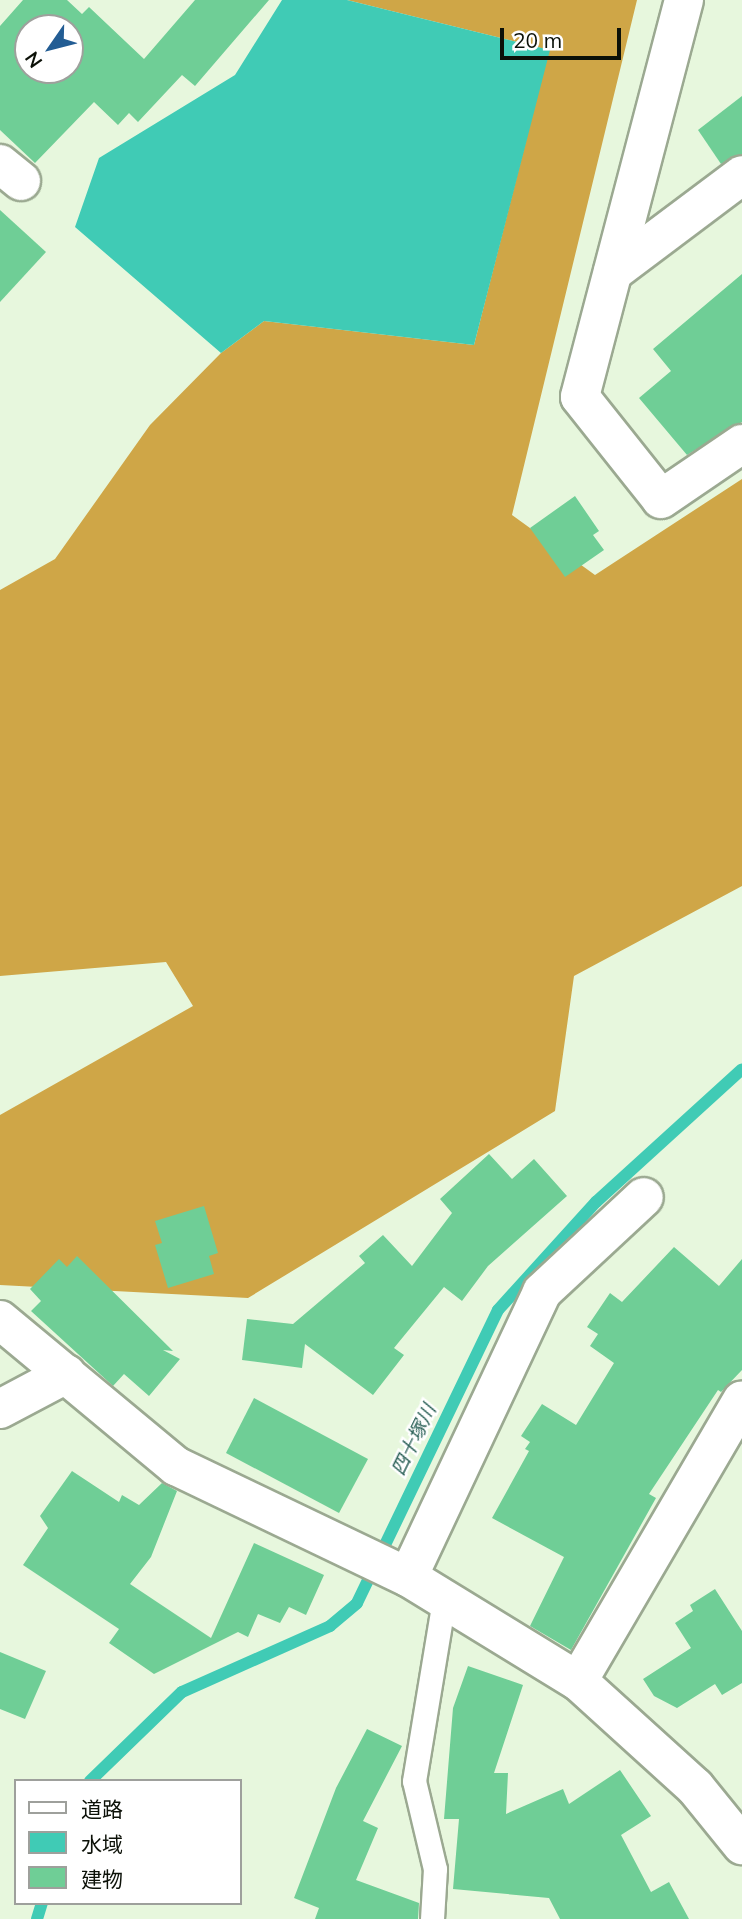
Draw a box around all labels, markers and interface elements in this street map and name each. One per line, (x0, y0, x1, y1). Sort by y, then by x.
north arrow (14, 14, 84, 84)
scale bar (504, 14, 625, 58)
text: 20 m (513, 27, 562, 53)
text: N (19, 47, 47, 73)
water label: 四十塚川 (387, 1401, 441, 1479)
legend (14, 1779, 242, 1905)
text: 道路 (81, 1796, 123, 1822)
text: 水域 (81, 1831, 123, 1857)
text: 建物 (81, 1866, 123, 1892)

